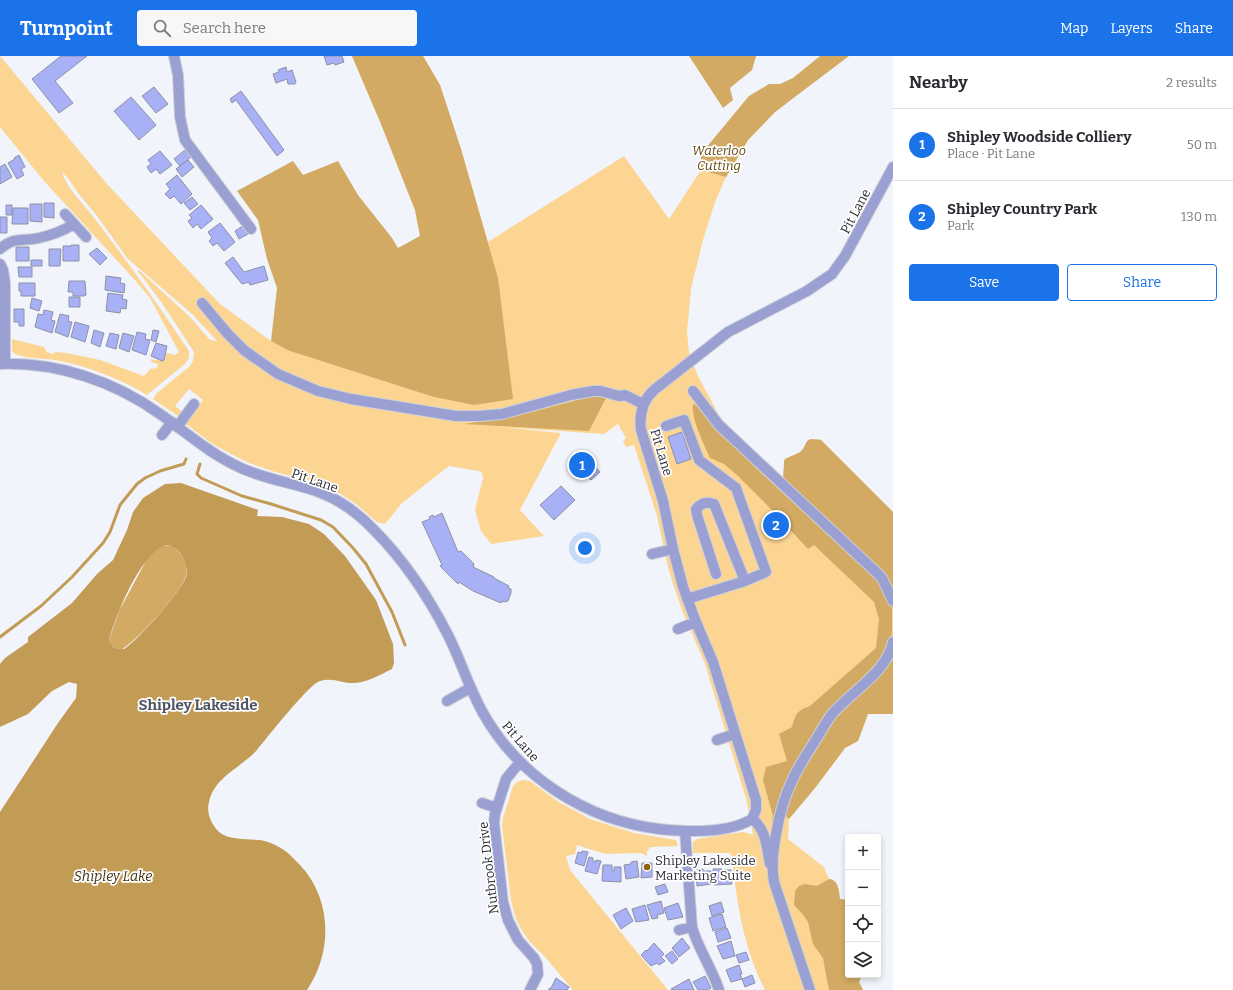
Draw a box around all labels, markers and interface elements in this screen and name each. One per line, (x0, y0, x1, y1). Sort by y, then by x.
search box (137, 10, 417, 46)
text: Turnpoint (20, 17, 113, 40)
icon: search (151, 17, 173, 39)
text: Search here (183, 19, 266, 37)
text: Map (1060, 20, 1088, 37)
text: Layers (1110, 20, 1153, 37)
text: Share (1175, 20, 1213, 37)
text: Nearby (909, 72, 968, 93)
text: 2 results (1166, 75, 1217, 90)
text: Shipley Woodside Colliery (947, 128, 1132, 146)
text: 1 (919, 137, 925, 152)
text: 50 m (1187, 137, 1217, 152)
park label: Waterloo Cutting (692, 143, 746, 173)
text: Place · Pit Lane (947, 146, 1035, 161)
street label: Pit Lane (837, 186, 873, 236)
text: Shipley Country Park (947, 200, 1097, 218)
text: 2 (918, 209, 926, 224)
text: 130 m (1181, 209, 1217, 224)
text: Park (947, 218, 974, 233)
button: Save (909, 264, 1059, 301)
button: Share (1067, 264, 1217, 301)
street label: Pit Lane (647, 427, 676, 477)
pin: 1 (569, 450, 595, 480)
street label: Pit Lane (290, 466, 340, 495)
pin: 2 (763, 510, 789, 540)
your location (575, 538, 595, 558)
district label: Shipley Lakeside (139, 696, 257, 714)
street label: Pit Lane (499, 718, 542, 764)
street label: Nutbrook Drive (475, 821, 502, 915)
map controls (845, 834, 881, 978)
button: + (845, 834, 881, 870)
place label: Shipley Lakeside Marketing Suite (655, 853, 756, 883)
marker: Shipley Lakeside Marketing Suite (642, 862, 652, 872)
water label: Shipley Lake (74, 868, 152, 885)
button: − (845, 870, 881, 906)
button: locate (845, 906, 881, 942)
button: layers (845, 942, 881, 978)

